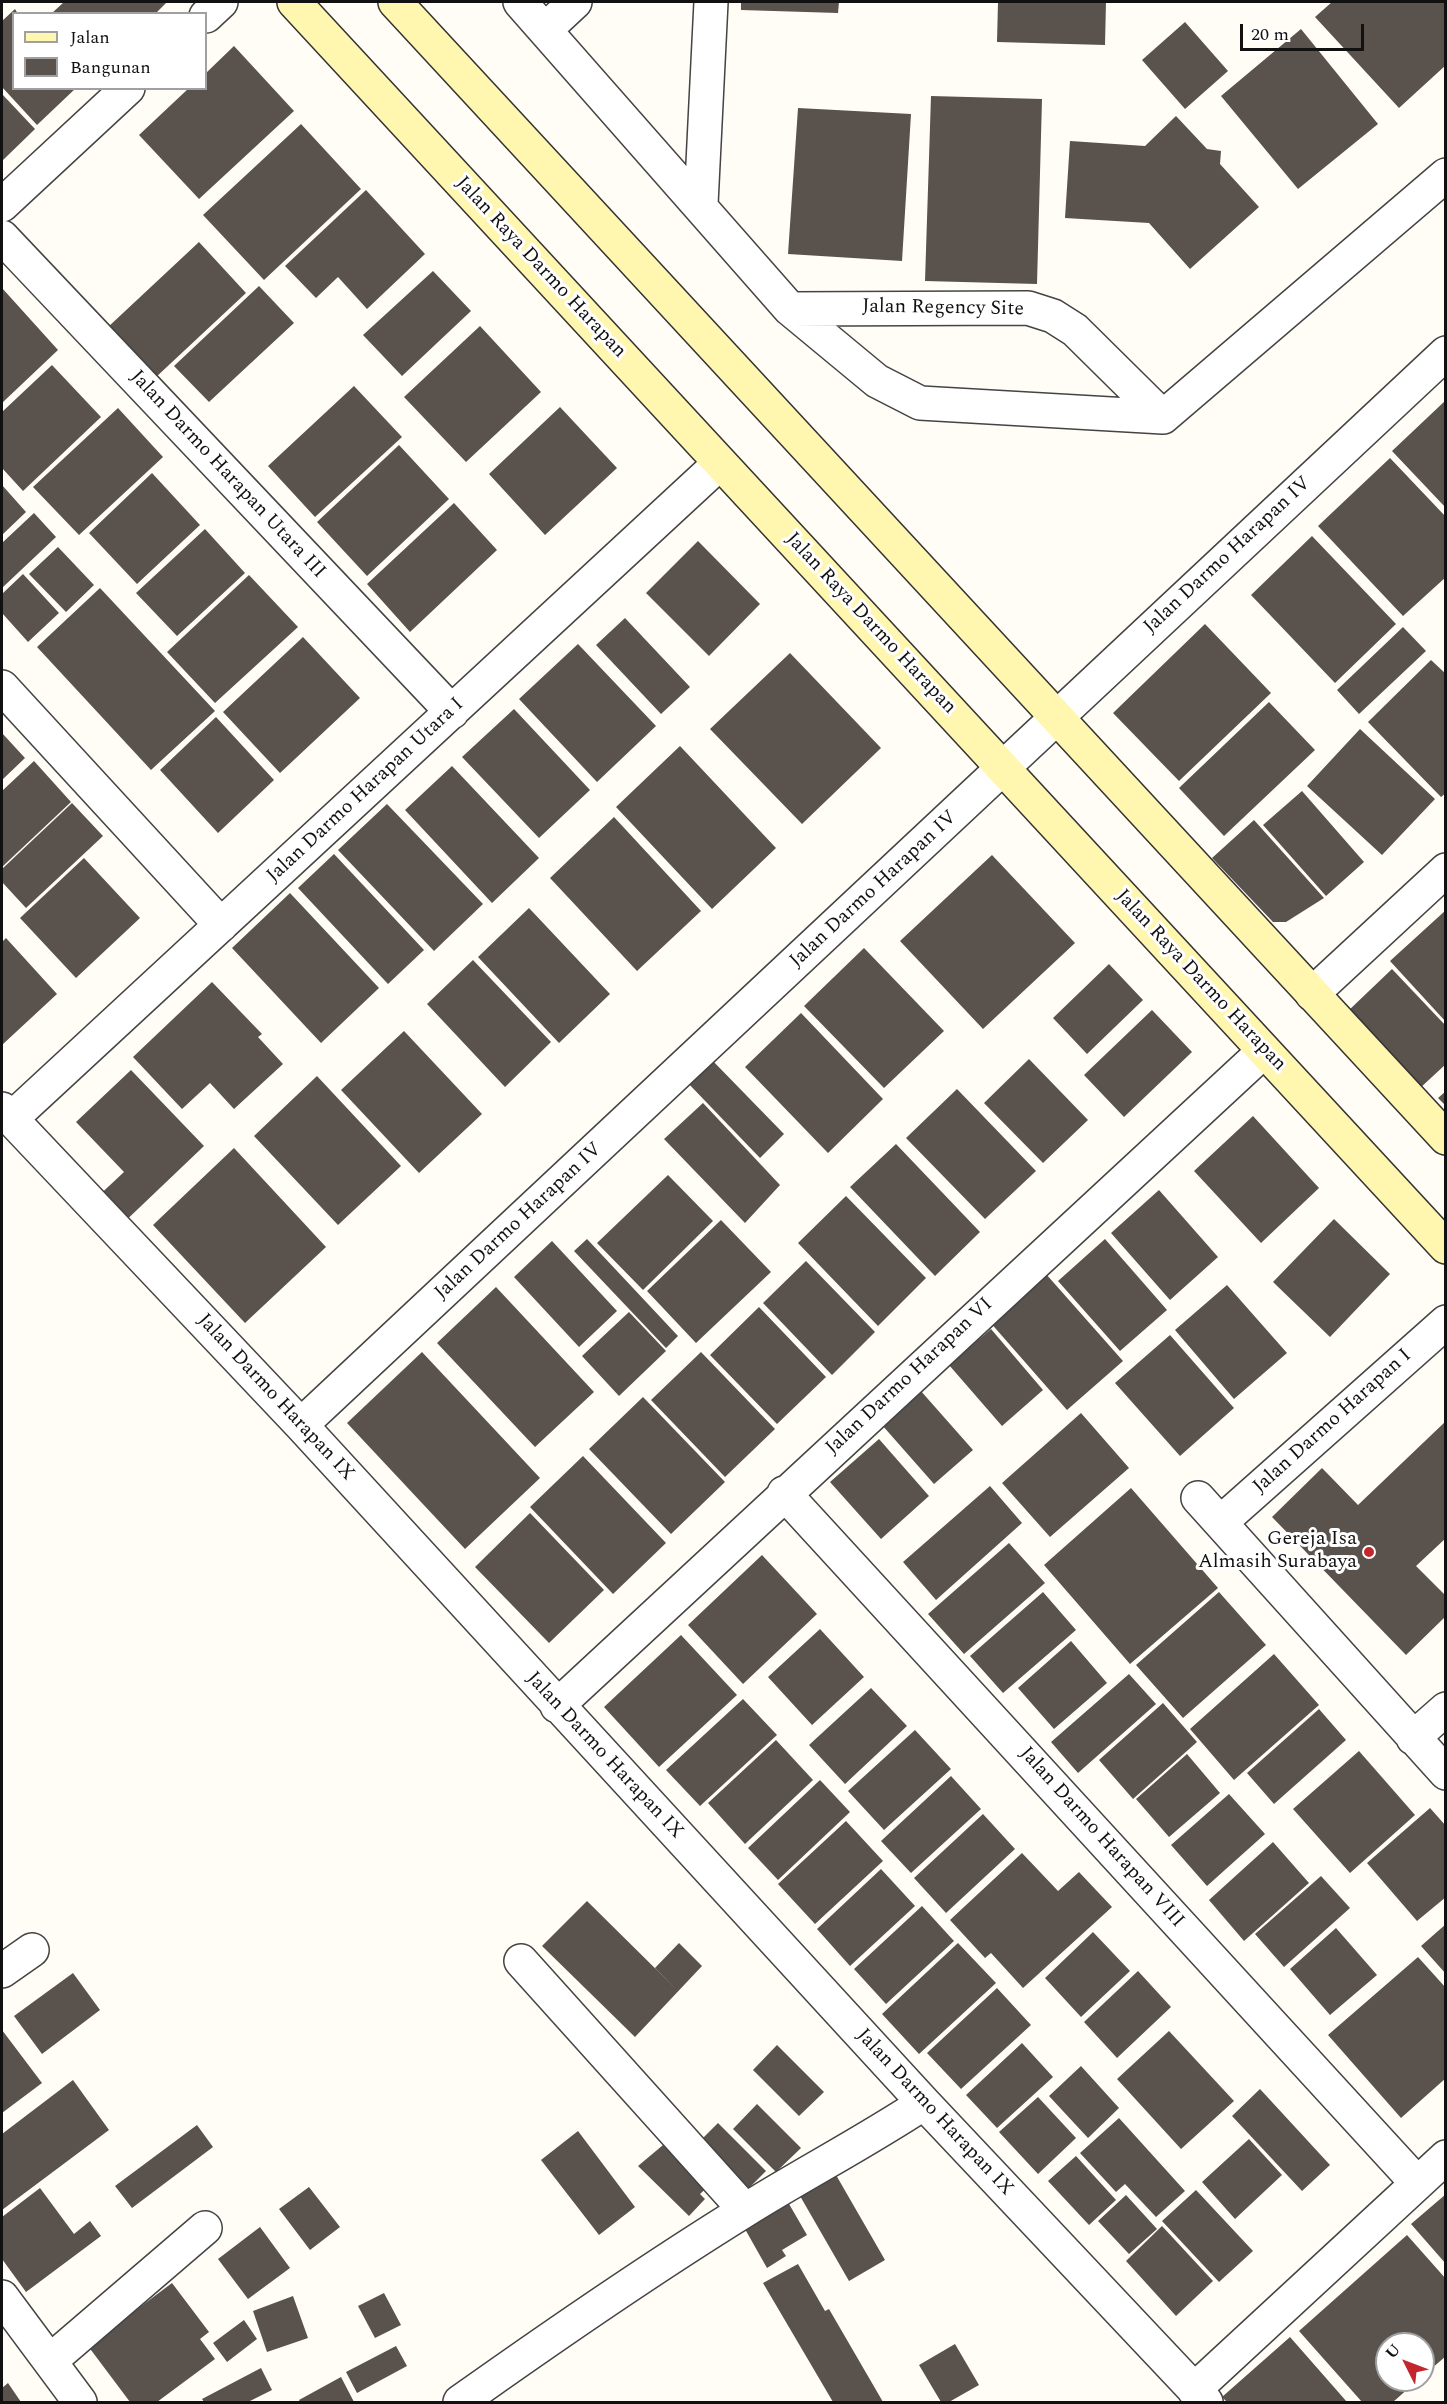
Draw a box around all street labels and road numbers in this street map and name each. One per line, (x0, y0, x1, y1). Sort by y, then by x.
street label: Jalan Raya Darmo Harapan (450, 172, 630, 364)
street label: Jalan Regency Site (862, 296, 1024, 322)
street label: Jalan Darmo Harapan Utara III (124, 366, 330, 584)
street label: Jalan Darmo Harapan IV (1139, 472, 1317, 640)
street label: Jalan Raya Darmo Harapan (780, 528, 960, 720)
street label: Jalan Darmo Harapan Utara I (262, 693, 470, 889)
street label: Jalan Darmo Harapan IV (785, 806, 963, 974)
street label: Jalan Raya Darmo Harapan (1110, 885, 1290, 1077)
street label: Jalan Darmo Harapan IV (430, 1138, 608, 1306)
street label: Jalan Darmo Harapan VI (821, 1293, 999, 1461)
street label: Jalan Darmo Harapan IX (191, 1309, 359, 1487)
street label: Jalan Darmo Harapan I (1249, 1345, 1417, 1499)
street label: Jalan Darmo Harapan IX (520, 1667, 688, 1845)
street label: Jalan Darmo Harapan VIII (1013, 1743, 1189, 1933)
street label: Jalan Darmo Harapan IX (850, 2024, 1018, 2202)

